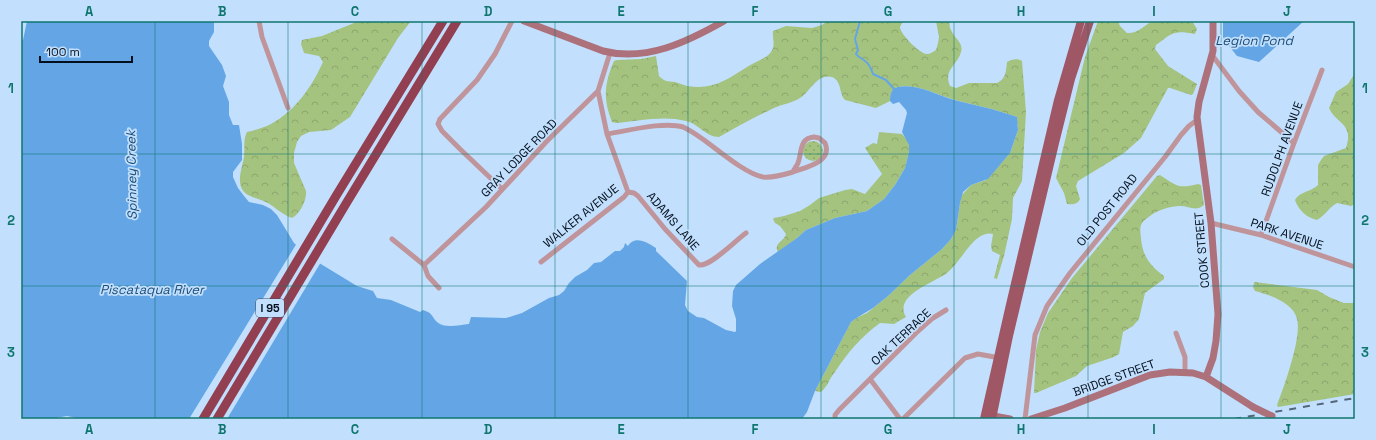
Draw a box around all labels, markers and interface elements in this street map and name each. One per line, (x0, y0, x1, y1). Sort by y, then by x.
text: A (85, 3, 94, 20)
text: B (218, 3, 227, 20)
text: C (351, 3, 359, 20)
text: D (484, 3, 493, 20)
text: E (617, 3, 625, 20)
text: F (752, 3, 759, 20)
text: G (884, 3, 892, 20)
text: H (1017, 3, 1025, 20)
text: I (1152, 3, 1156, 20)
text: J (1283, 3, 1291, 20)
water label: Legion Pond (1215, 32, 1294, 49)
scale bar (40, 38, 132, 64)
text: 100 m (46, 44, 80, 60)
text: 1 (8, 80, 14, 97)
text: 1 (1362, 80, 1368, 97)
street label: RUDOLPH AVENUE (1257, 99, 1307, 199)
street label: GRAY LODGE ROAD (477, 115, 561, 201)
water label: Spinney Creek (122, 128, 141, 220)
street label: OLD POST ROAD (1073, 170, 1141, 250)
street label: WALKER AVENUE (540, 180, 622, 251)
street label: ADAMS LANE (643, 188, 703, 254)
street label: COOK STREET (1191, 211, 1213, 289)
text: 2 (7, 212, 15, 229)
text: 2 (1361, 212, 1369, 229)
street label: PARK AVENUE (1249, 215, 1326, 253)
water label: Piscataqua River (100, 281, 206, 298)
road number: I 95 (256, 299, 284, 317)
street label: OAK TERRACE (868, 305, 935, 369)
text: 3 (7, 344, 15, 361)
text: 3 (1361, 344, 1369, 361)
street label: BRIDGE STREET (1071, 356, 1157, 400)
text: A (85, 421, 94, 438)
text: B (218, 421, 227, 438)
text: C (351, 421, 359, 438)
text: D (484, 421, 493, 438)
text: E (617, 421, 625, 438)
text: F (752, 421, 759, 438)
text: G (884, 421, 892, 438)
text: H (1017, 421, 1025, 438)
text: I (1152, 421, 1156, 438)
text: J (1283, 421, 1291, 438)

